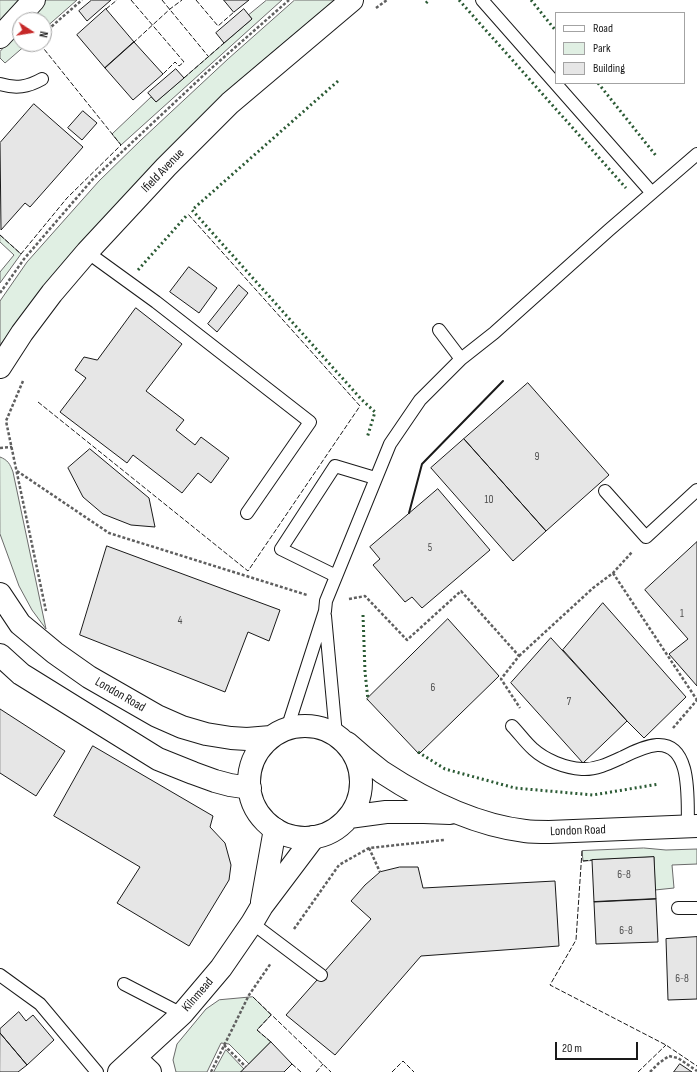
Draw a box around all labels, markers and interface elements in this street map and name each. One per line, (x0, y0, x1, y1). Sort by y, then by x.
north arrow (12, 12, 52, 52)
legend (555, 12, 685, 84)
text: Road (593, 21, 613, 36)
text: N (36, 30, 50, 39)
text: Park (593, 41, 611, 56)
text: Building (593, 61, 625, 76)
street label: Ifield Avenue (138, 146, 188, 196)
house number: 9 (535, 450, 539, 464)
house number: 10 (485, 493, 493, 507)
house number: 5 (428, 541, 432, 555)
house number: 1 (680, 607, 684, 621)
house number: 4 (178, 614, 182, 628)
street label: London Road (92, 674, 148, 716)
house number: 6 (431, 681, 435, 695)
house number: 7 (567, 695, 571, 709)
street label: London Road (550, 822, 606, 840)
house number: 6-8 (617, 868, 631, 882)
house number: 6-8 (619, 924, 633, 938)
house number: 6-8 (675, 972, 689, 986)
street label: Kilnmead (179, 975, 217, 1015)
scale bar (557, 1034, 640, 1060)
text: 20 m (562, 1041, 582, 1056)

